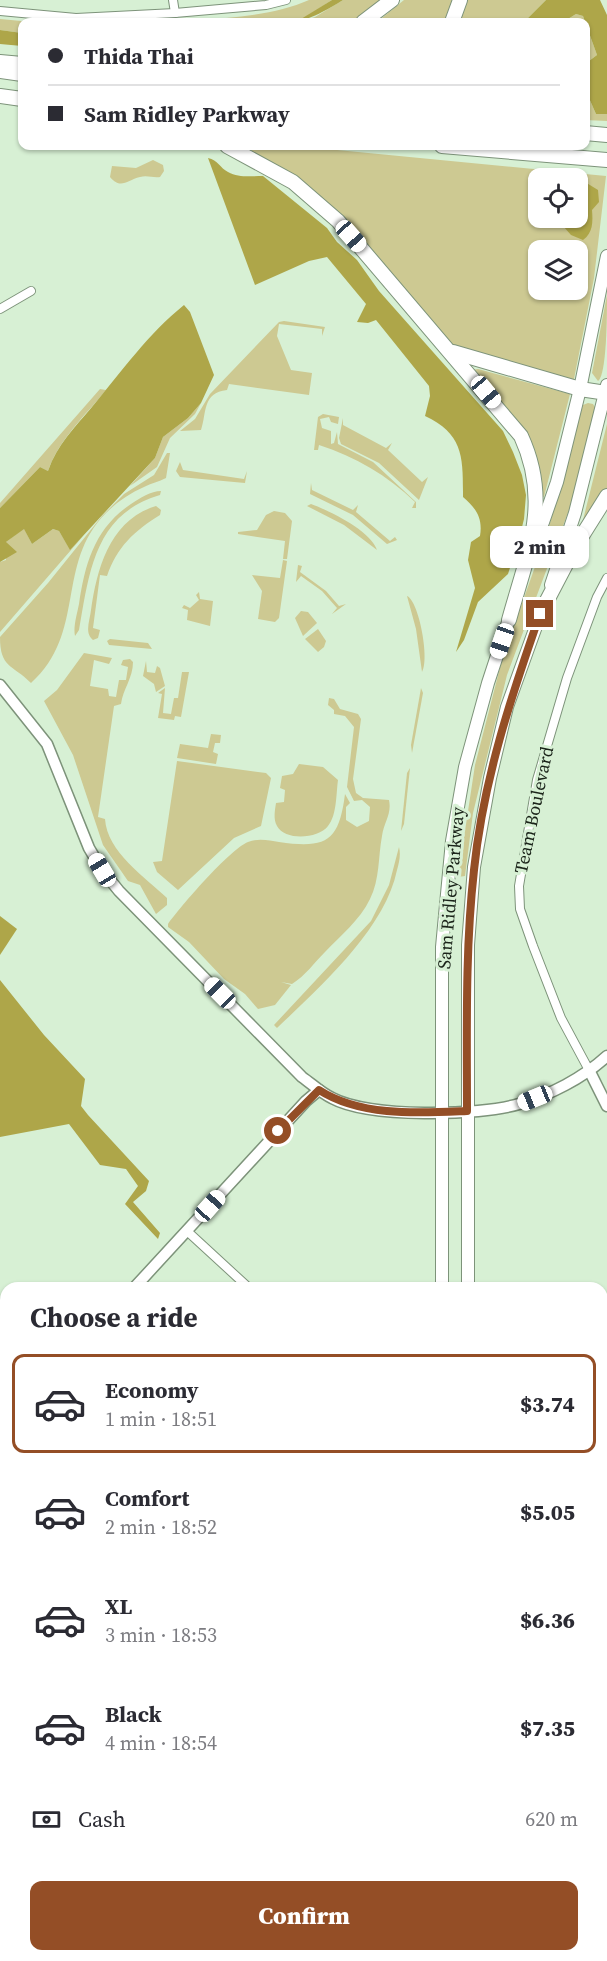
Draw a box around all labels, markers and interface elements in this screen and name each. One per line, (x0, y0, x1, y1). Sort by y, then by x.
text: Thida Thai (84, 41, 194, 71)
text: Sam Ridley Parkway (84, 99, 290, 129)
map controls (528, 168, 588, 300)
button: locate (528, 168, 588, 228)
car (332, 217, 370, 255)
button: layers (528, 240, 588, 300)
car (468, 372, 504, 412)
callout: 2 min (490, 527, 590, 569)
text: 2 min (513, 533, 566, 561)
route end (526, 600, 553, 627)
car (488, 621, 516, 661)
street label: Team Boulevard (508, 744, 559, 876)
street label: Sam Ridley Parkway (431, 805, 470, 970)
car (85, 850, 119, 890)
car (201, 974, 239, 1012)
car (515, 1083, 555, 1113)
route start (264, 1117, 291, 1144)
car (191, 1187, 229, 1225)
text: Choose a ride (30, 1299, 198, 1336)
text: Economy (105, 1375, 199, 1405)
icon: car (33, 1377, 87, 1431)
text: $3.74 (520, 1389, 575, 1419)
text: 1 min · 18:51 (105, 1405, 217, 1433)
text: Comfort (105, 1483, 189, 1513)
icon: car (33, 1485, 87, 1539)
text: $5.05 (520, 1497, 575, 1527)
text: 2 min · 18:52 (105, 1513, 217, 1541)
text: XL (105, 1591, 132, 1621)
icon: car (33, 1593, 87, 1647)
text: $6.36 (520, 1605, 575, 1635)
text: 3 min · 18:53 (105, 1621, 217, 1649)
text: Black (105, 1699, 162, 1729)
icon: car (33, 1701, 87, 1755)
text: $7.35 (520, 1713, 575, 1743)
text: 4 min · 18:54 (105, 1729, 217, 1757)
icon: cash (30, 1803, 63, 1836)
text: Cash (78, 1804, 126, 1834)
text: 620 m (525, 1805, 578, 1833)
button: Confirm (30, 1881, 578, 1950)

